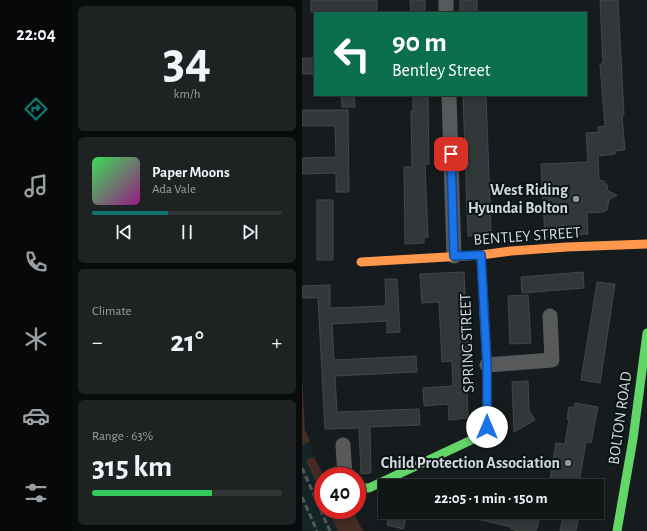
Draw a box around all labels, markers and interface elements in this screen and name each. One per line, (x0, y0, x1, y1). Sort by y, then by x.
text: 22:04 (16, 26, 56, 44)
icon: left (326, 28, 378, 80)
text: 90 m (392, 29, 447, 57)
text: 34 (163, 35, 211, 87)
text: Bentley Street (392, 62, 491, 80)
text: km/h (174, 88, 200, 101)
icon: directions (22, 95, 50, 123)
pin (434, 137, 468, 171)
icon: arrive (440, 143, 462, 165)
text: Paper Moons (152, 165, 230, 180)
icon: music (22, 172, 50, 200)
place label: West Riding Hyundai Bolton (468, 182, 569, 217)
text: Ada Vale (152, 183, 196, 196)
marker: West Riding Hyundai Bolton (571, 194, 581, 204)
icon: previous (113, 221, 135, 243)
icon: pause (176, 221, 198, 243)
icon: next (239, 221, 261, 243)
street label: BENTLEY STREET (473, 224, 581, 248)
icon: phone (22, 248, 50, 276)
street label: SPRING STREET (457, 293, 477, 393)
text: Climate (92, 305, 131, 318)
icon: climate (22, 325, 50, 353)
text: 21° (170, 327, 204, 357)
text: − (92, 331, 103, 353)
text: + (271, 331, 282, 353)
street label: BOLTON ROAD (606, 370, 634, 466)
icon: car (22, 402, 50, 430)
position arrow (466, 406, 508, 448)
text: Range · 63% (92, 430, 153, 443)
text: 315 km (92, 452, 172, 482)
place label: Child Protection Association (381, 455, 560, 471)
marker: Child Protection Association (563, 458, 573, 468)
speed limit sign: 40 (314, 467, 366, 519)
icon: filters (22, 479, 50, 507)
text: 22:05 · 1 min · 150 m (434, 491, 548, 506)

